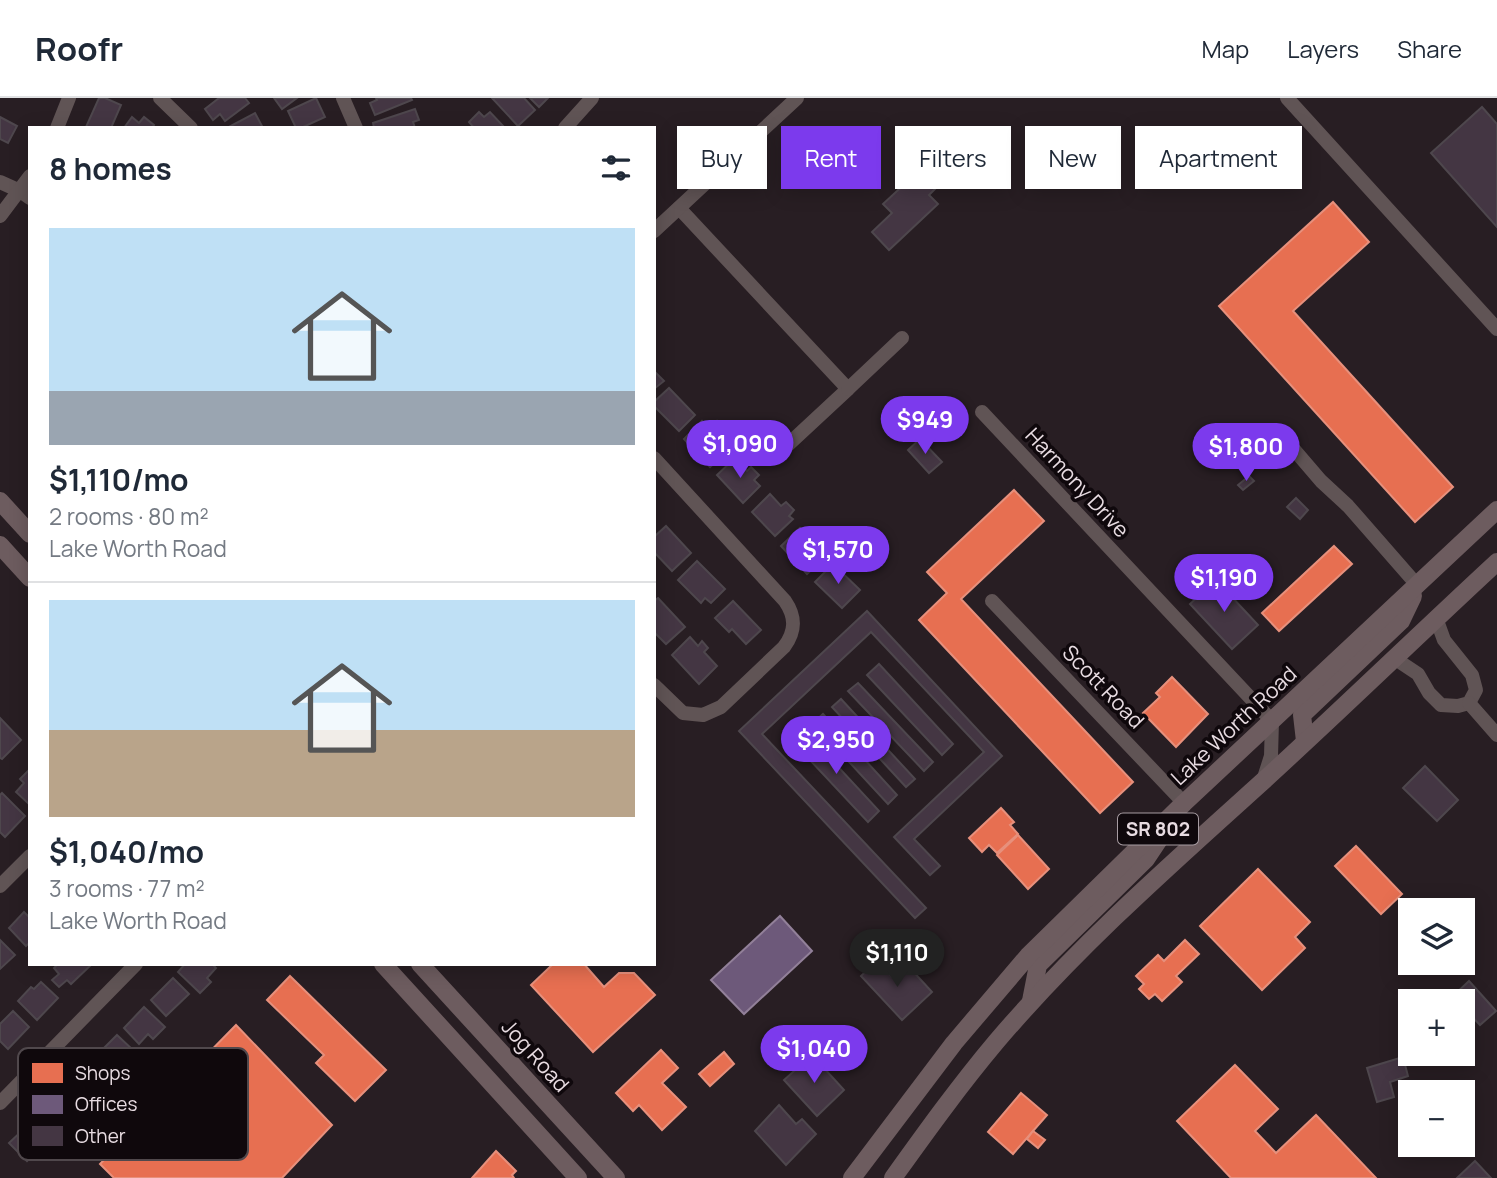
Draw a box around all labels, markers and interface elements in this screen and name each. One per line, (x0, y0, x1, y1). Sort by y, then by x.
text: Roofr (35, 26, 123, 71)
text: Map (1202, 32, 1249, 65)
text: Layers (1287, 32, 1359, 65)
text: Share (1397, 32, 1462, 65)
chip: Buy (677, 126, 767, 189)
chip: Rent (781, 126, 881, 189)
chip: Filters (895, 126, 1011, 189)
chip: New (1025, 126, 1121, 189)
chip: Apartment (1135, 126, 1302, 189)
text: 8 homes (49, 148, 172, 189)
icon: filters (597, 149, 635, 187)
icon: home (279, 273, 405, 399)
pin: $949 (884, 396, 966, 456)
text: $949 (897, 403, 953, 435)
pin: $1,090 (683, 420, 797, 480)
street label: Harmony Drive (1020, 422, 1136, 543)
pin: $1,800 (1189, 424, 1303, 483)
text: $1,090 (702, 427, 778, 459)
text: $1,800 (1209, 430, 1283, 462)
text: $1,110/mo (49, 459, 189, 500)
text: 2 rooms · 80 m² (49, 500, 209, 532)
pin: $1,570 (781, 526, 895, 586)
text: Lake Worth Road (49, 532, 227, 564)
text: $1,570 (802, 533, 874, 565)
pin: $1,190 (1167, 554, 1281, 614)
text: $1,190 (1190, 561, 1258, 593)
street label: Scott Road (1057, 638, 1151, 734)
icon: home (279, 645, 405, 771)
street label: Lake Worth Road (1164, 660, 1302, 791)
pin: $2,950 (779, 716, 893, 776)
text: $2,950 (797, 723, 875, 755)
road number: SR 802 (1118, 814, 1198, 844)
text: $1,040/mo (49, 831, 204, 872)
text: 3 rooms · 77 m² (49, 872, 205, 904)
map controls (1398, 898, 1475, 1157)
button: layers (1398, 898, 1475, 975)
text: Lake Worth Road (49, 904, 227, 936)
pin: $1,110 (840, 930, 954, 989)
text: $1,110 (865, 936, 929, 968)
button: + (1398, 989, 1475, 1066)
street label: Jog Road (496, 1013, 576, 1098)
pin: $1,040 (757, 1026, 871, 1085)
text: $1,040 (777, 1032, 851, 1064)
legend (18, 1048, 248, 1160)
text: Shops (75, 1060, 130, 1086)
button: − (1398, 1080, 1475, 1157)
text: Offices (75, 1091, 137, 1117)
text: Other (75, 1123, 126, 1149)

